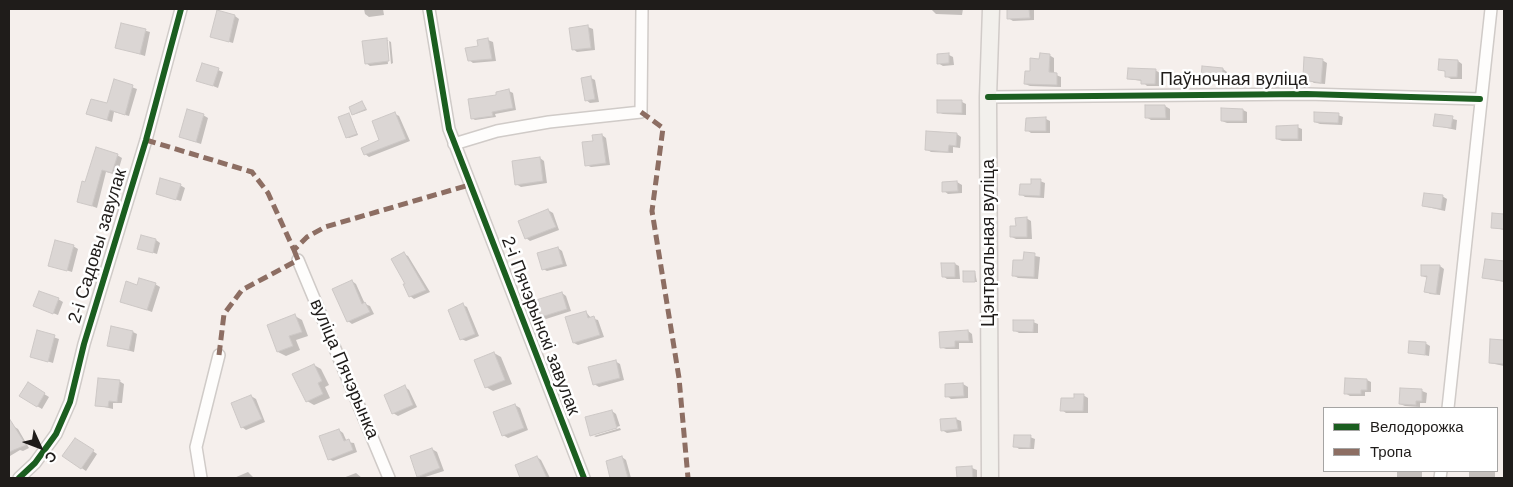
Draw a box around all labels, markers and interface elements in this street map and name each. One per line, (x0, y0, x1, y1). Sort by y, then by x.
street label: Паўночная вуліца (1160, 69, 1308, 91)
street label: Цэнтральная вуліца (978, 159, 1000, 327)
street label: 2-і Садовы завулак (64, 166, 132, 326)
street label: 2-і Пячэрынскі завулак (496, 234, 584, 418)
street label: вуліца Пячэрынка (305, 296, 383, 442)
legend (1323, 407, 1498, 472)
text: Велодорожка (1370, 418, 1464, 435)
north arrow (15, 422, 65, 472)
text: Тропа (1370, 443, 1411, 460)
text: С (42, 448, 60, 466)

